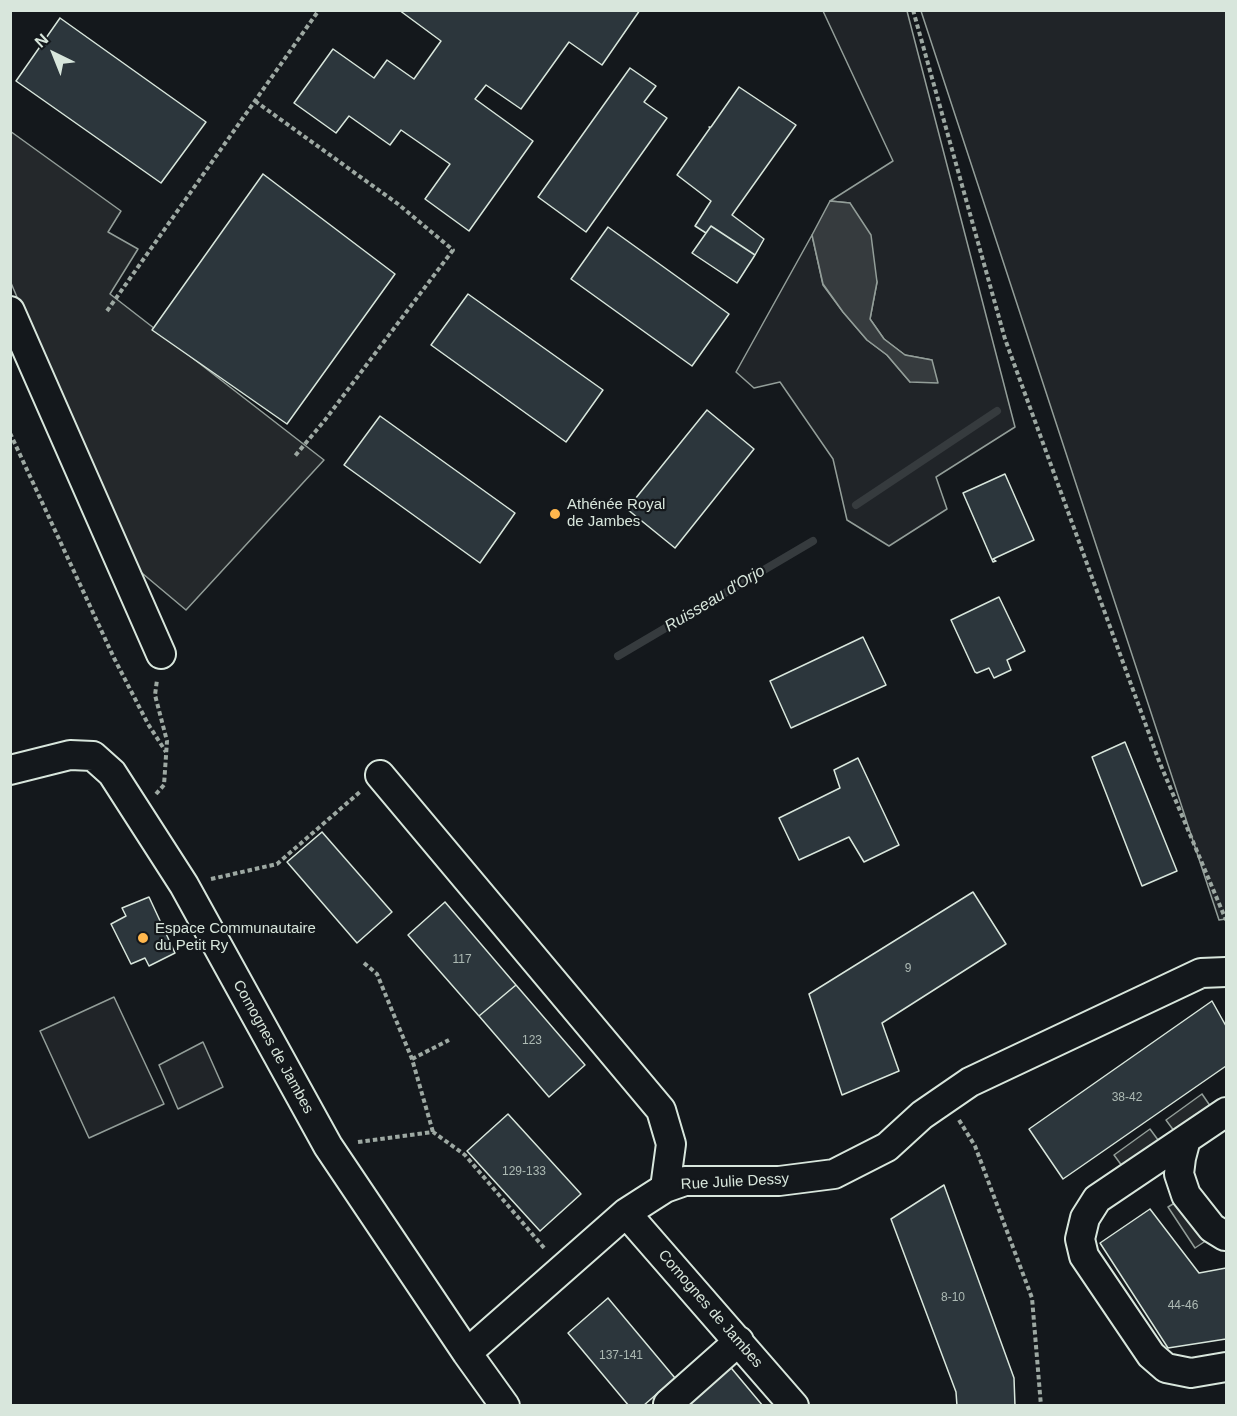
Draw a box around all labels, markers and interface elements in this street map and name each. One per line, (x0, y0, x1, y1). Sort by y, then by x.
north arrow (24, 24, 84, 84)
text: N (31, 30, 51, 51)
place label: Athénée Royal de Jambes (567, 496, 665, 531)
marker: Athénée Royal de Jambes (548, 507, 562, 521)
water label: Ruisseau d'Orjo (661, 562, 769, 636)
place label: Espace Communautaire du Petit Ry (155, 920, 316, 955)
marker: Espace Communautaire du Petit Ry (136, 931, 150, 945)
house number: 117 (452, 953, 472, 967)
house number: 9 (905, 962, 911, 976)
street label: Comognes de Jambes (229, 977, 317, 1117)
house number: 123 (522, 1034, 542, 1048)
house number: 38-42 (1112, 1091, 1142, 1105)
house number: 129-133 (502, 1165, 546, 1179)
street label: Rue Julie Dessy (680, 1170, 790, 1194)
street label: Comognes de Jambes (654, 1246, 766, 1372)
house number: 8-10 (941, 1291, 965, 1305)
house number: 44-46 (1168, 1299, 1198, 1313)
house number: 137-141 (599, 1349, 643, 1363)

